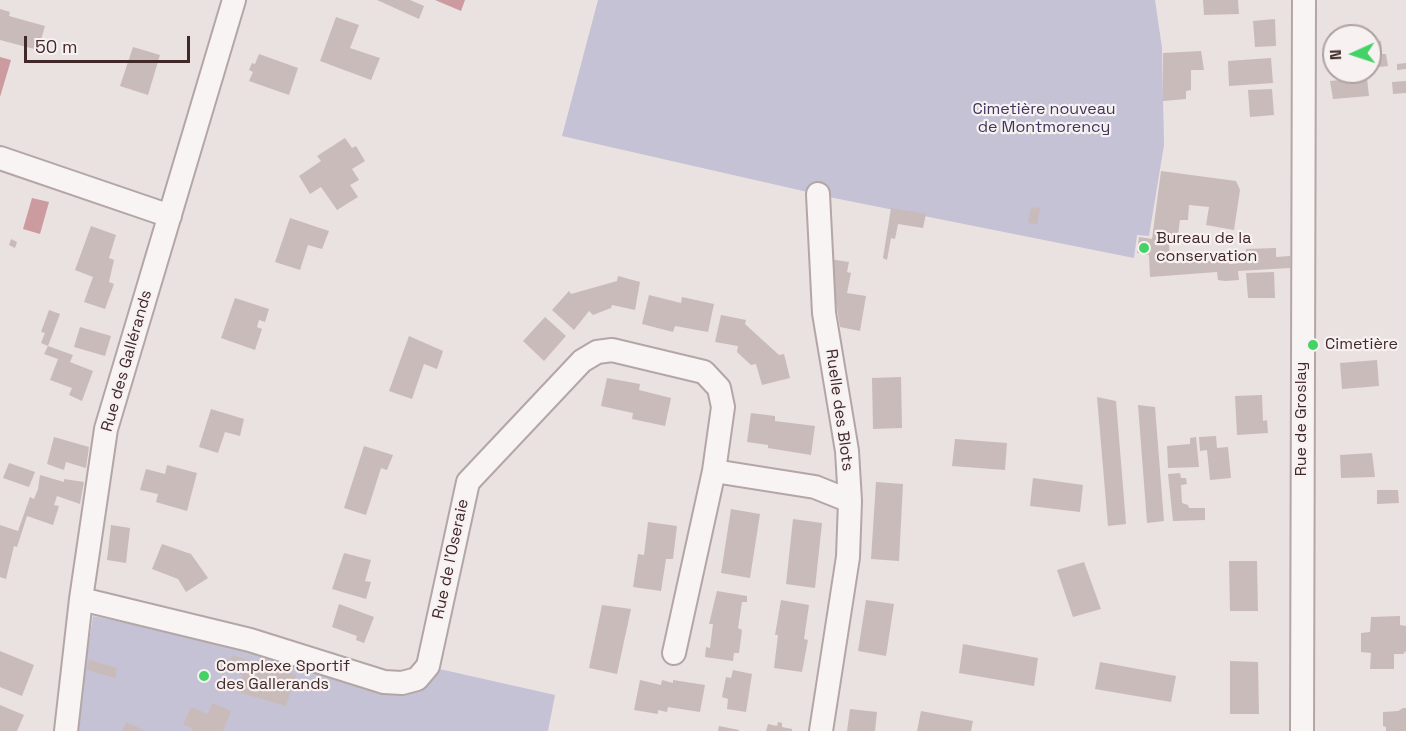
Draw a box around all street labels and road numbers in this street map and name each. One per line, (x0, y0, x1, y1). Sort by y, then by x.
street label: Rue des Gallérands (98, 288, 156, 434)
street label: Ruelle des Blots (821, 348, 857, 472)
street label: Rue de Groslay (1292, 362, 1312, 476)
street label: Rue de l'Oseraie (429, 497, 473, 621)

